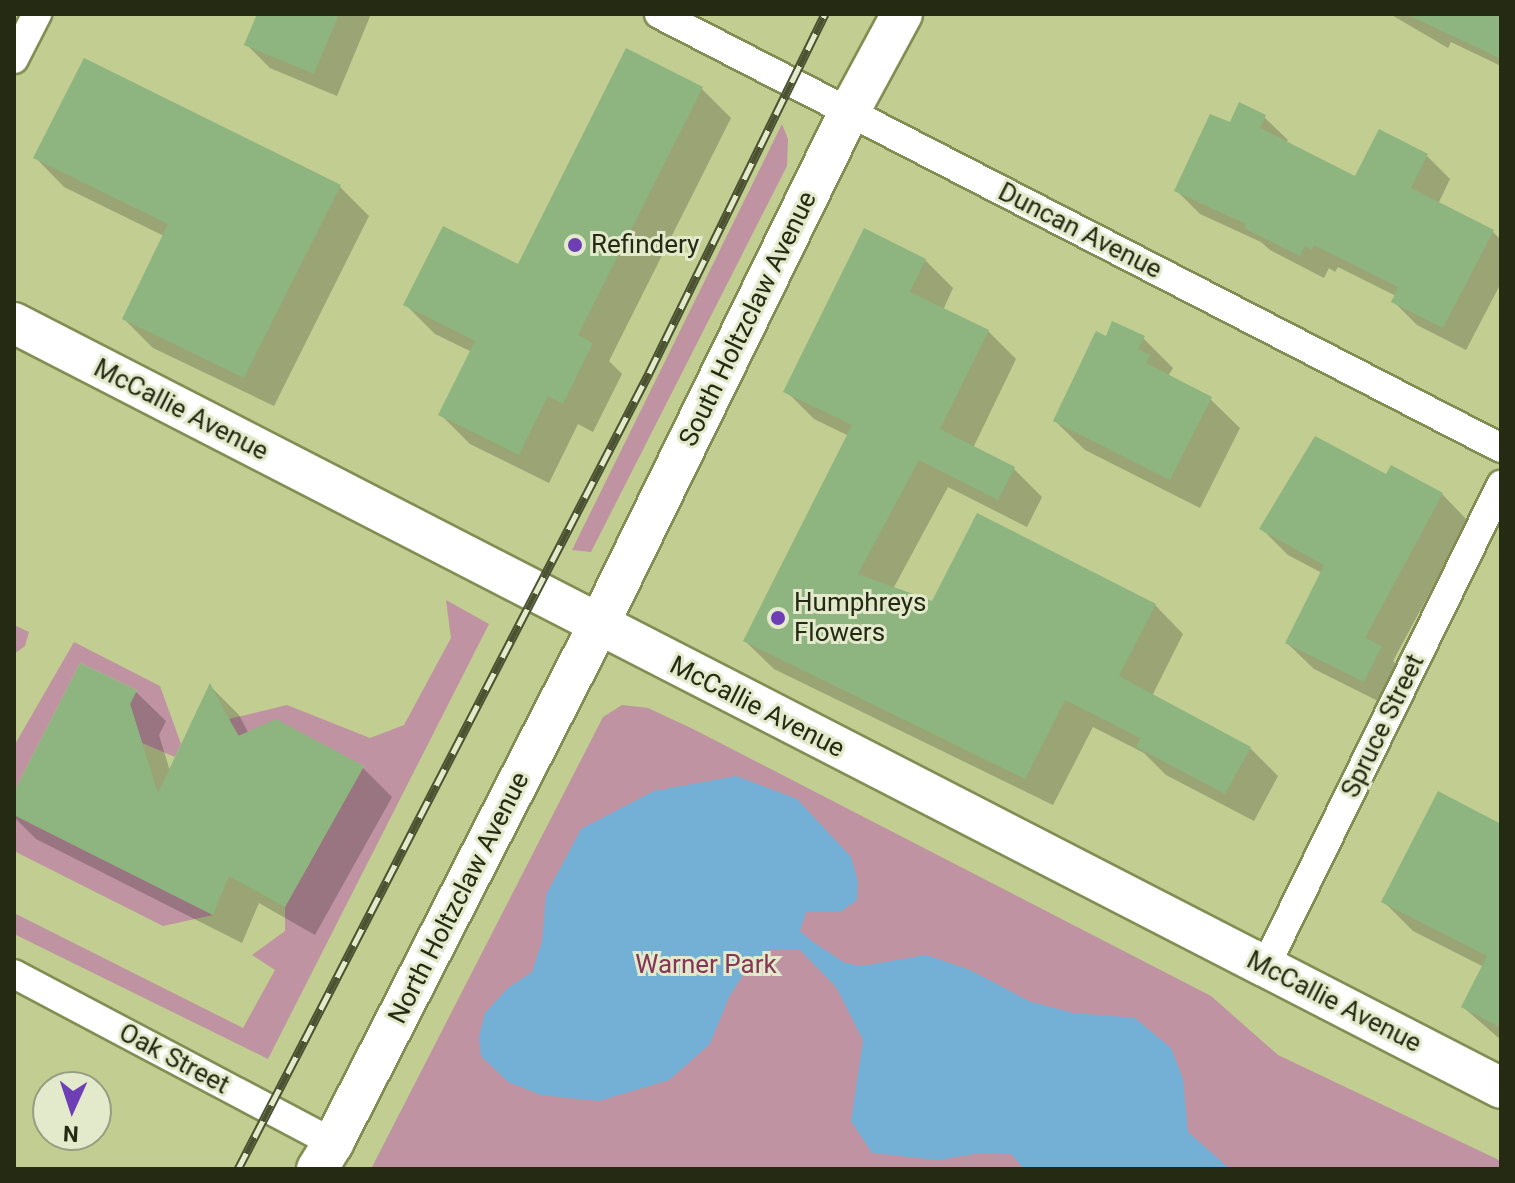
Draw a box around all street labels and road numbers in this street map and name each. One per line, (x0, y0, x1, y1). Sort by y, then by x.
street label: Duncan Avenue (993, 176, 1167, 286)
street label: South Holtzclaw Avenue (673, 186, 823, 452)
street label: McCallie Avenue (89, 353, 273, 467)
street label: Spruce Street (1335, 649, 1431, 803)
street label: McCallie Avenue (665, 650, 849, 764)
street label: North Holtzclaw Avenue (382, 767, 536, 1029)
street label: McCallie Avenue (1242, 945, 1426, 1059)
street label: Oak Street (114, 1017, 234, 1101)

